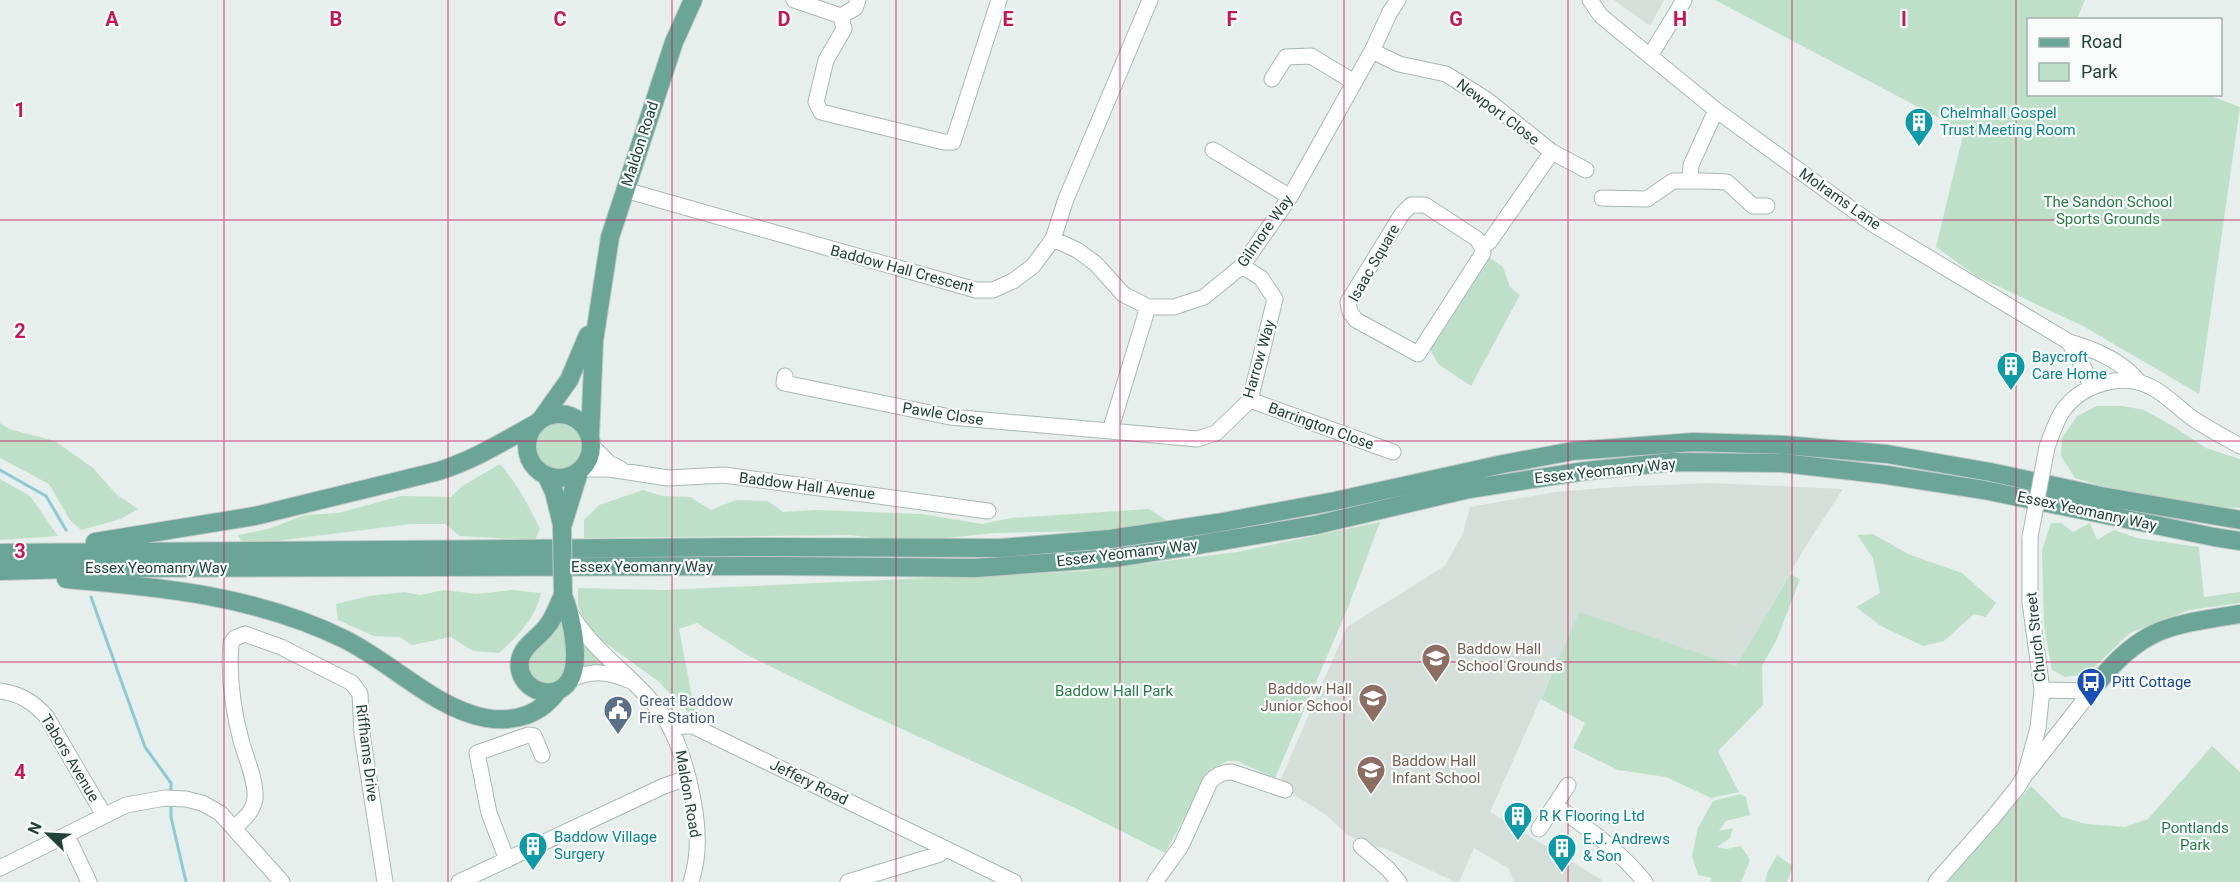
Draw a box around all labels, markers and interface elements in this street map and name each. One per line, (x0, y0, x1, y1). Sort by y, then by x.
text: A (105, 7, 119, 31)
text: B (330, 7, 342, 31)
text: C (553, 7, 567, 31)
text: D (778, 7, 791, 31)
text: E (1002, 7, 1014, 31)
text: F (1227, 7, 1238, 31)
text: G (1449, 7, 1463, 31)
text: H (1673, 7, 1687, 31)
text: I (1901, 7, 1907, 31)
legend (2027, 18, 2222, 96)
text: Road (2081, 31, 2122, 52)
text: Park (2081, 61, 2118, 82)
street label: Newport Close (1453, 75, 1543, 149)
text: 1 (14, 98, 26, 122)
street label: Maldon Road (618, 99, 662, 189)
place label: Chelmhall Gospel Trust Meeting Room (1940, 104, 2076, 139)
building icon: Chelmhall Gospel Trust Meeting Room (1903, 106, 1935, 148)
street label: Molrams Lane (1796, 164, 1884, 234)
street label: Gilmore Way (1234, 191, 1296, 271)
park label: The Sandon School Sports Grounds (2043, 193, 2173, 228)
street label: Isaac Square (1345, 221, 1403, 305)
street label: Baddow Hall Crescent (829, 241, 976, 297)
street label: Harrow Way (1239, 318, 1279, 400)
text: 2 (14, 319, 26, 343)
place label: Baycroft Care Home (2032, 348, 2107, 383)
building icon: Baycroft Care Home (1995, 350, 2027, 392)
street label: Pawle Close (901, 399, 985, 429)
street label: Barrington Close (1266, 399, 1376, 453)
street label: Essex Yeomanry Way (1533, 455, 1677, 487)
street label: Baddow Hall Avenue (738, 469, 876, 503)
street label: Essex Yeomanry Way (2016, 487, 2158, 535)
street label: Essex Yeomanry Way (1055, 535, 1199, 571)
text: 3 (14, 539, 26, 563)
street label: Essex Yeomanry Way (571, 558, 713, 576)
street label: Essex Yeomanry Way (85, 559, 227, 577)
street label: Church Street (2022, 591, 2050, 683)
place label: Baddow Hall School Grounds (1457, 640, 1563, 675)
school or university icon: Baddow Hall School Grounds (1420, 642, 1452, 684)
bus stop icon: Pitt Cottage (2075, 666, 2107, 708)
place label: Pitt Cottage (2112, 673, 2191, 691)
place label: Baddow Hall Junior School (1260, 680, 1352, 715)
park label: Baddow Hall Park (1055, 682, 1173, 700)
school or university icon: Baddow Hall Junior School (1357, 682, 1389, 724)
place label: Great Baddow Fire Station (639, 692, 733, 727)
public building icon: Great Baddow Fire Station (602, 694, 634, 736)
street label: Riffhams Drive (352, 703, 382, 803)
street label: Tabors Avenue (37, 711, 103, 805)
street label: Maldon Road (671, 749, 705, 839)
place label: Baddow Hall Infant School (1392, 752, 1480, 787)
school or university icon: Baddow Hall Infant School (1355, 754, 1387, 796)
street label: Jeffery Road (767, 755, 851, 809)
text: 4 (14, 760, 26, 784)
building icon: R K Flooring Ltd (1502, 800, 1534, 842)
north arrow (18, 804, 78, 864)
place label: R K Flooring Ltd (1539, 807, 1645, 825)
text: N (24, 819, 46, 837)
park label: Pontlands Park (2161, 819, 2229, 854)
place label: Baddow Village Surgery (554, 828, 657, 863)
building icon: Baddow Village Surgery (517, 830, 549, 872)
place label: E.J. Andrews & Son (1583, 830, 1670, 865)
building icon: E.J. Andrews & Son (1546, 832, 1578, 874)

